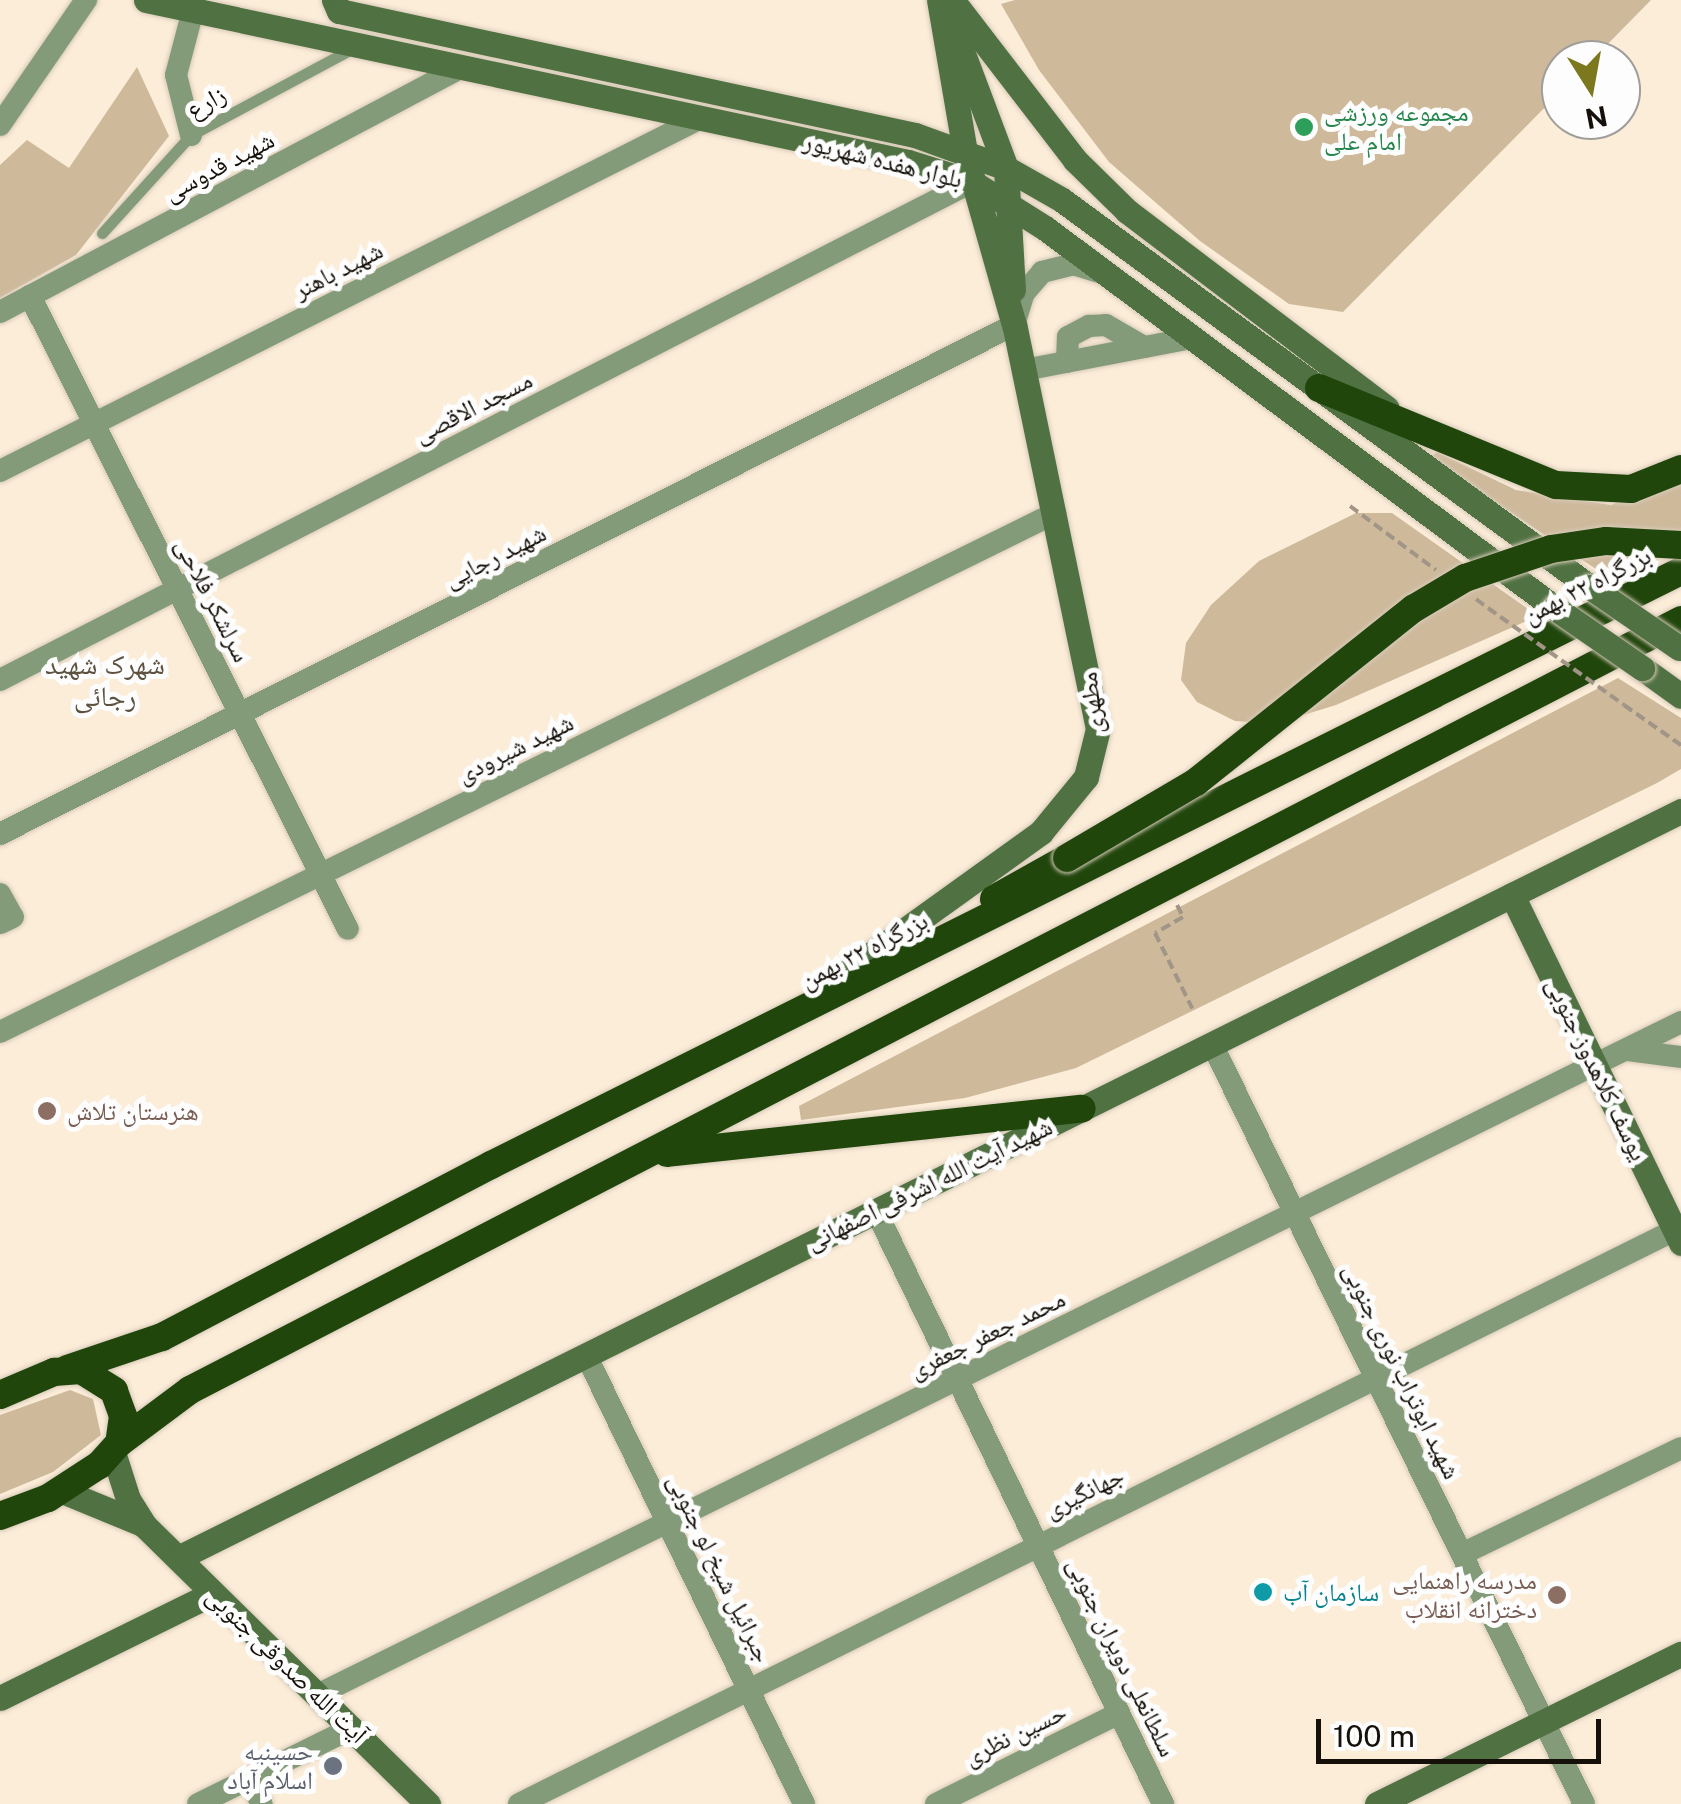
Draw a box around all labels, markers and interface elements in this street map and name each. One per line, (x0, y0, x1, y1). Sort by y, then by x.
north arrow (1541, 40, 1641, 140)
street label: زارع (181, 79, 231, 125)
place label: مجموعه ورزشی امام علی (1324, 98, 1469, 157)
text: N (1583, 100, 1610, 136)
marker: مجموعه ورزشی امام علی (1293, 116, 1315, 138)
street label: شهید قدوسی (159, 124, 279, 208)
street label: بلوار هفده شهریور (800, 126, 966, 194)
street label: شهید باهنر (288, 235, 388, 305)
street label: مسجد الاقصی (409, 364, 537, 450)
street label: شهید رجایی (439, 518, 551, 594)
street label: سرلشکر فلاحی (169, 533, 257, 667)
street label: بزرگراه ۲۲ بهمن (1518, 540, 1656, 630)
district label: شهرک شهید رجائی (45, 647, 165, 713)
street label: مطهری (1073, 671, 1109, 735)
street label: شهید شیرودی (452, 707, 578, 789)
street label: بزرگراه ۲۲ بهمن (795, 905, 933, 995)
street label: یوسف کلاهدوز جنوبی (1540, 973, 1654, 1165)
place label: هنرستان تلاش (67, 1096, 199, 1126)
marker: هنرستان تلاش (36, 1100, 58, 1122)
street label: شهید آیت الله اشرفی اصفهانی (801, 1111, 1057, 1257)
street label: شهید ابوتراب نوری جنوبی (1337, 1258, 1467, 1484)
street label: محمد جعفر جعفری (904, 1283, 1070, 1385)
street label: جهانگیری (1039, 1460, 1129, 1524)
street label: جبرائیل شیخ لو جنوبی (661, 1469, 779, 1667)
street label: سلطانعلی دویران جنوبی (1061, 1553, 1183, 1761)
place label: مدرسه راهنمایی دخترانه انقلاب (1392, 1566, 1537, 1625)
place label: سازمان آب (1283, 1577, 1379, 1607)
street label: آیت الله صدوقی جنوبی (200, 1581, 374, 1749)
marker: سازمان آب (1252, 1581, 1274, 1603)
marker: مدرسه راهنمایی دخترانه انقلاب (1546, 1584, 1568, 1606)
street label: حسین نظری (959, 1696, 1071, 1772)
scale bar (1321, 1699, 1606, 1761)
text: 100 m (1333, 1718, 1415, 1754)
place label: حسینیه اسلام آباد (228, 1737, 313, 1796)
marker: حسینیه اسلام آباد (322, 1755, 344, 1777)

